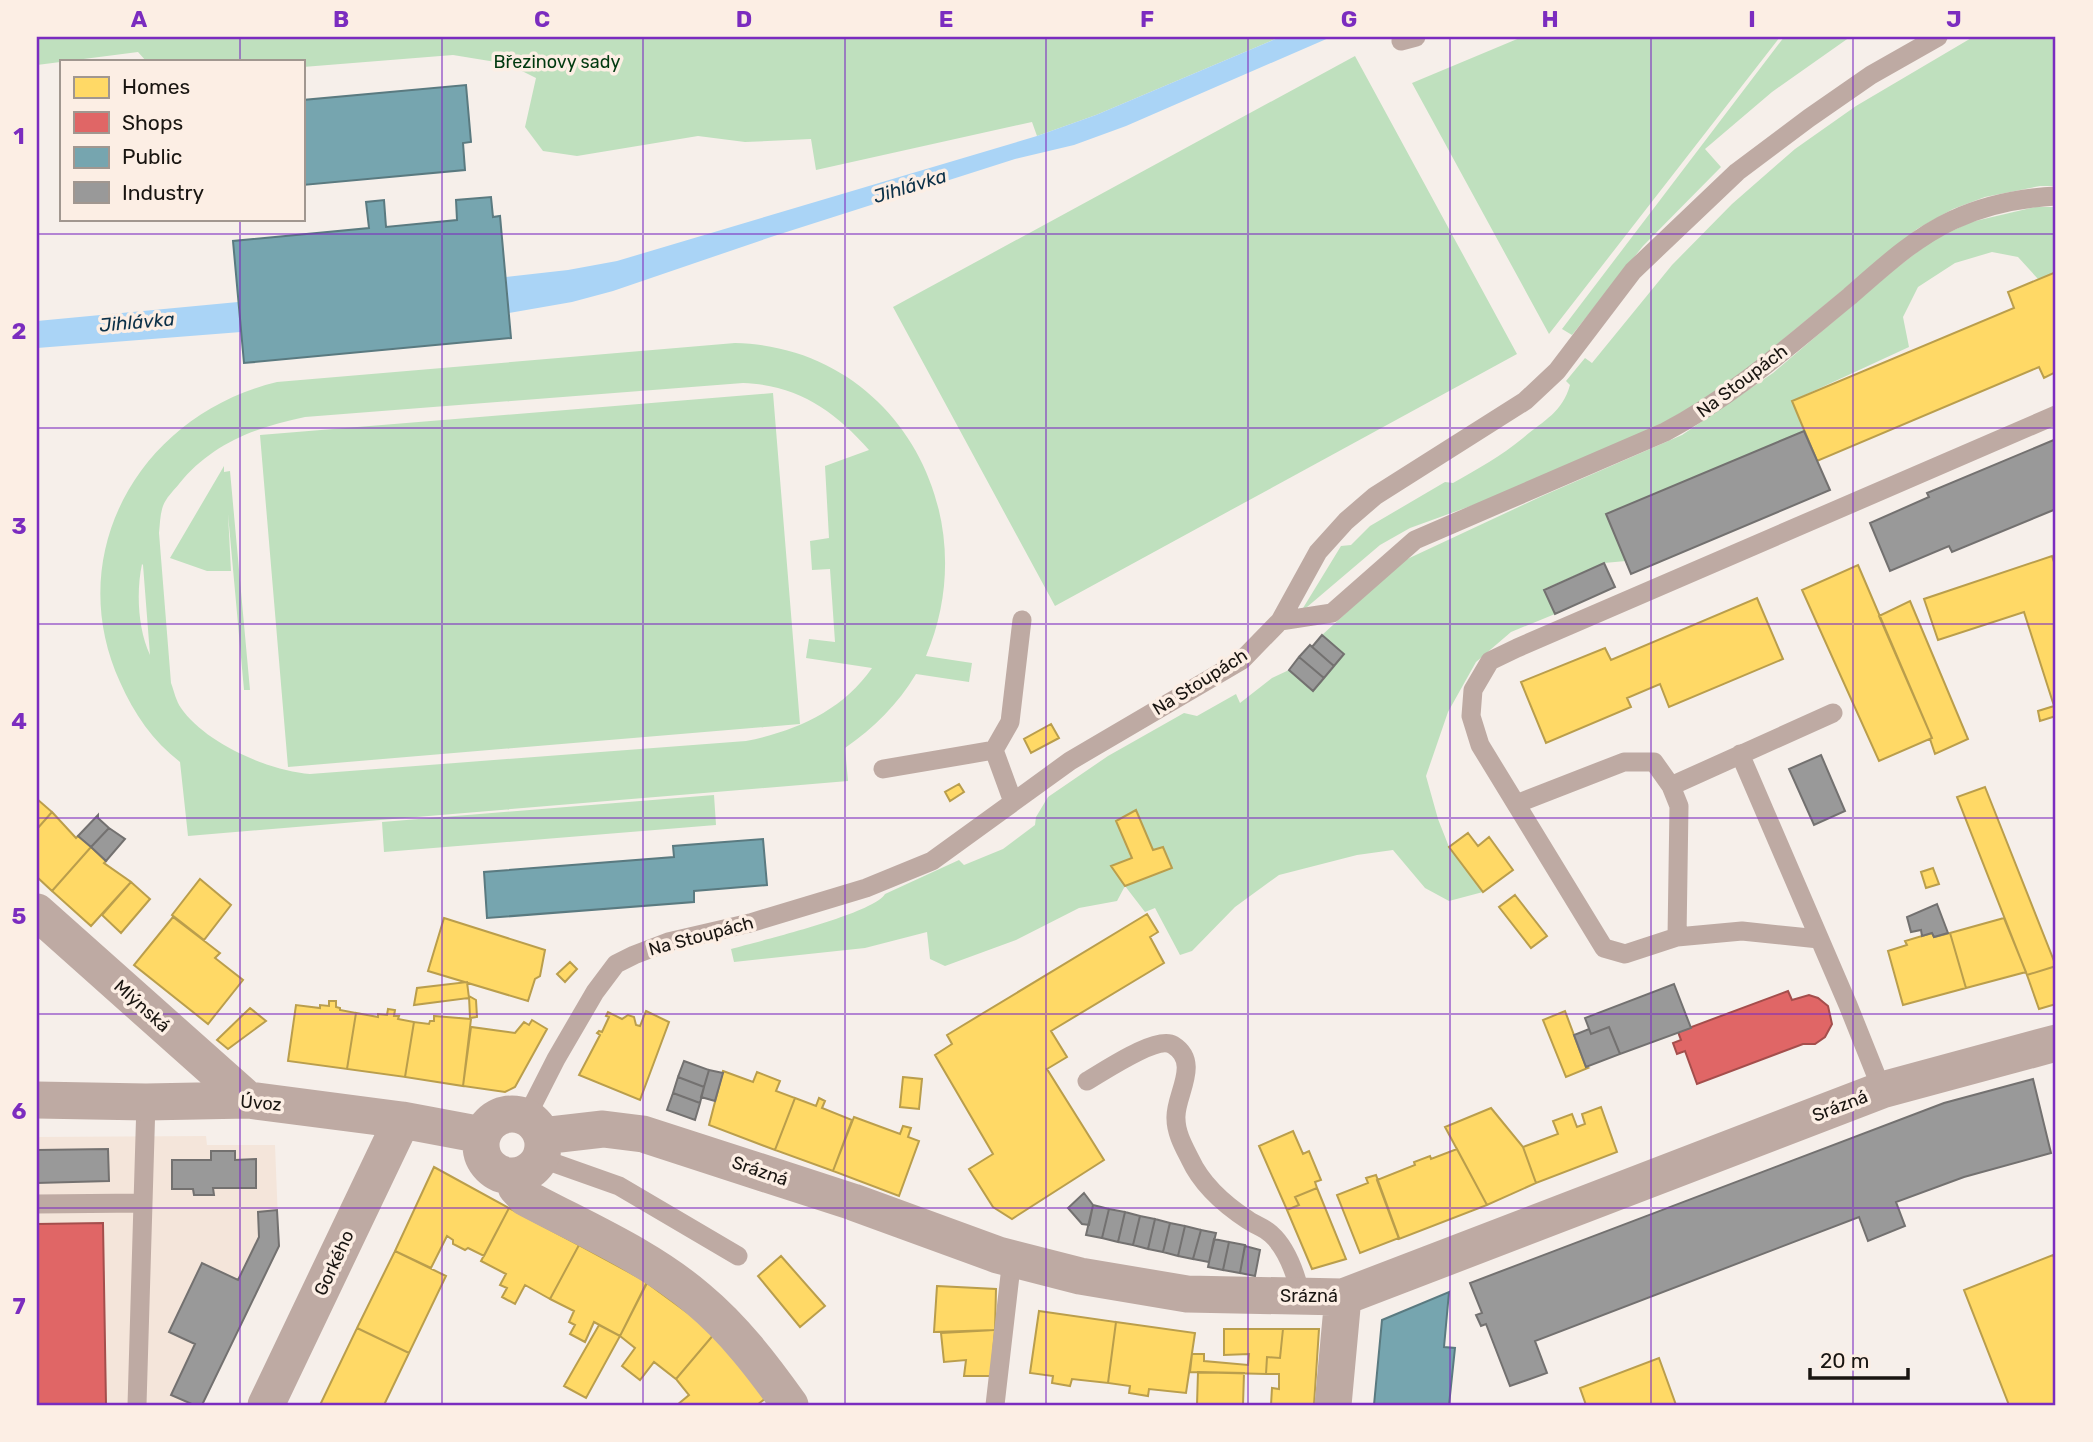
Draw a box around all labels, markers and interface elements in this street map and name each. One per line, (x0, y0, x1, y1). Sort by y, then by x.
text: A (131, 5, 148, 33)
text: B (333, 5, 349, 33)
text: C (534, 5, 550, 33)
text: D (736, 5, 752, 33)
text: E (939, 5, 953, 33)
text: F (1140, 5, 1154, 33)
text: G (1341, 5, 1357, 33)
text: H (1541, 5, 1559, 33)
text: I (1748, 5, 1756, 33)
text: J (1946, 5, 1962, 33)
park label: Březinovy sady (494, 51, 620, 73)
legend (60, 60, 304, 220)
text: Homes (122, 74, 190, 99)
text: Shops (122, 110, 183, 135)
text: 1 (13, 122, 25, 150)
text: Public (122, 144, 182, 169)
water label: Jihlávka (871, 164, 949, 208)
text: Industry (122, 180, 204, 205)
water label: Jihlávka (98, 307, 176, 337)
text: 2 (12, 317, 26, 345)
street label: Na Stoupách (1692, 340, 1792, 422)
text: 3 (11, 512, 27, 540)
street label: Na Stoupách (1148, 644, 1252, 720)
text: 4 (11, 707, 27, 735)
text: 5 (12, 902, 27, 930)
street label: Na Stoupách (646, 911, 756, 961)
street label: Mlýnská (109, 975, 175, 1037)
street label: Srázná (1809, 1085, 1871, 1127)
street label: Úvoz (239, 1090, 283, 1116)
text: 6 (12, 1097, 27, 1125)
street label: Srázná (729, 1151, 791, 1191)
street label: Gorkého (309, 1227, 359, 1299)
street label: Srázná (1280, 1285, 1338, 1307)
text: 7 (12, 1292, 26, 1320)
scale bar (1810, 1337, 1908, 1381)
text: 20 m (1820, 1348, 1869, 1373)

